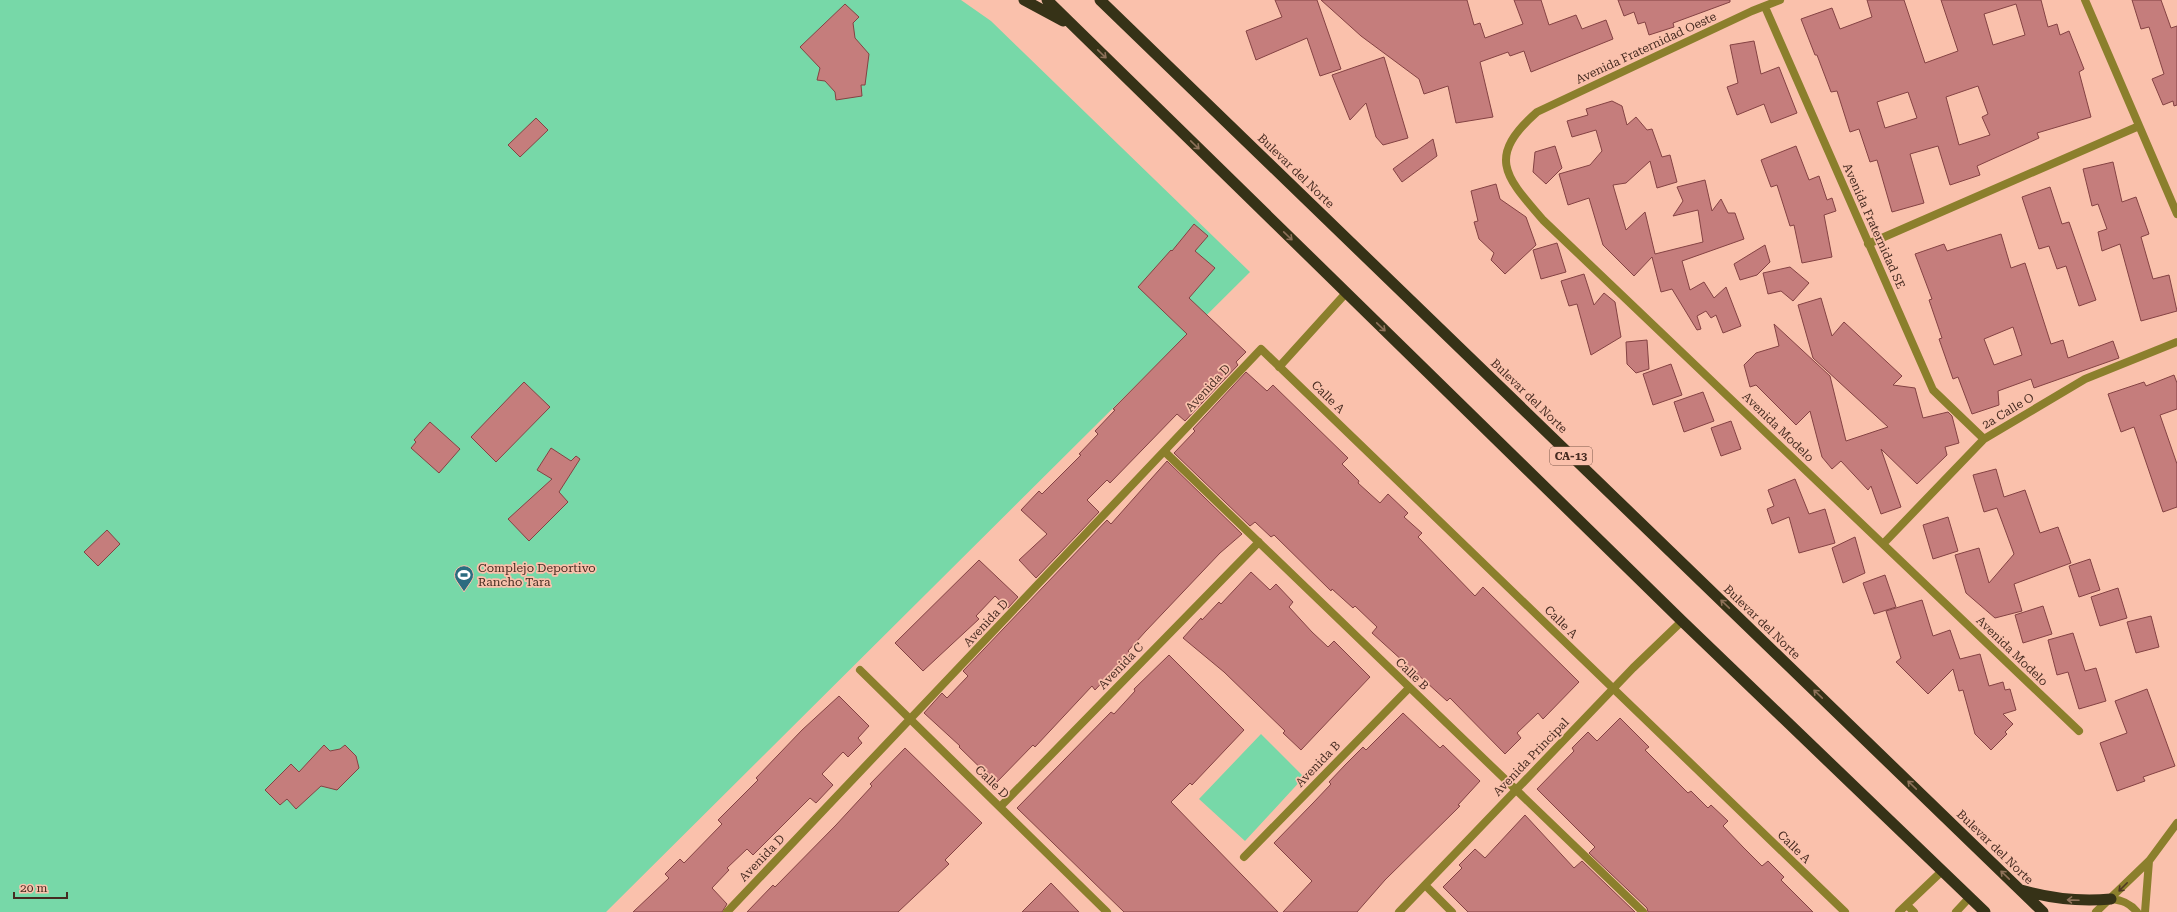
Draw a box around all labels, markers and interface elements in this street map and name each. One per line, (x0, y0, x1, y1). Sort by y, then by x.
street label: Avenida Fraternidad Oeste (1573, 9, 1719, 87)
one-way arrow (1097, 49, 1107, 59)
street label: Bulevar del Norte (1255, 131, 1337, 211)
one-way arrow (1190, 140, 1200, 150)
street label: Avenida Fraternidad SE (1840, 161, 1908, 291)
one-way arrow (1283, 231, 1293, 241)
one-way arrow (1376, 322, 1386, 331)
street label: Bulevar del Norte (1488, 356, 1570, 436)
street label: Avenida D (1183, 362, 1233, 414)
street label: Calle A (1309, 378, 1348, 417)
street label: Avenida Modelo (1739, 389, 1817, 465)
street label: 2a Calle O (1980, 390, 2036, 432)
road number: CA-13 (1550, 447, 1592, 465)
place label: Complejo Deportivo Rancho Tara (478, 561, 596, 589)
sports icon: Complejo Deportivo Rancho Tara (453, 564, 475, 592)
street label: Bulevar del Norte (1721, 582, 1803, 662)
street label: Avenida D (961, 597, 1011, 649)
one-way arrow (1720, 599, 1730, 609)
street label: Calle A (1542, 603, 1581, 642)
street label: Avenida Modelo (1973, 613, 2051, 689)
street label: Avenida C (1096, 640, 1147, 692)
street label: Calle B (1393, 655, 1431, 693)
one-way arrow (1813, 689, 1823, 699)
street label: Avenida Principal (1490, 715, 1572, 799)
street label: Avenida B (1293, 738, 1343, 790)
street label: Calle D (972, 763, 1012, 801)
one-way arrow (1907, 780, 1917, 789)
street label: Bulevar del Norte (1954, 807, 2036, 887)
street label: Calle A (1775, 828, 1814, 867)
street label: Avenida D (736, 832, 788, 884)
one-way arrow (2000, 870, 2010, 880)
scale bar (14, 874, 67, 900)
text: 20 m (20, 881, 47, 895)
one-way arrow (2118, 882, 2128, 892)
one-way arrow (2067, 896, 2080, 904)

